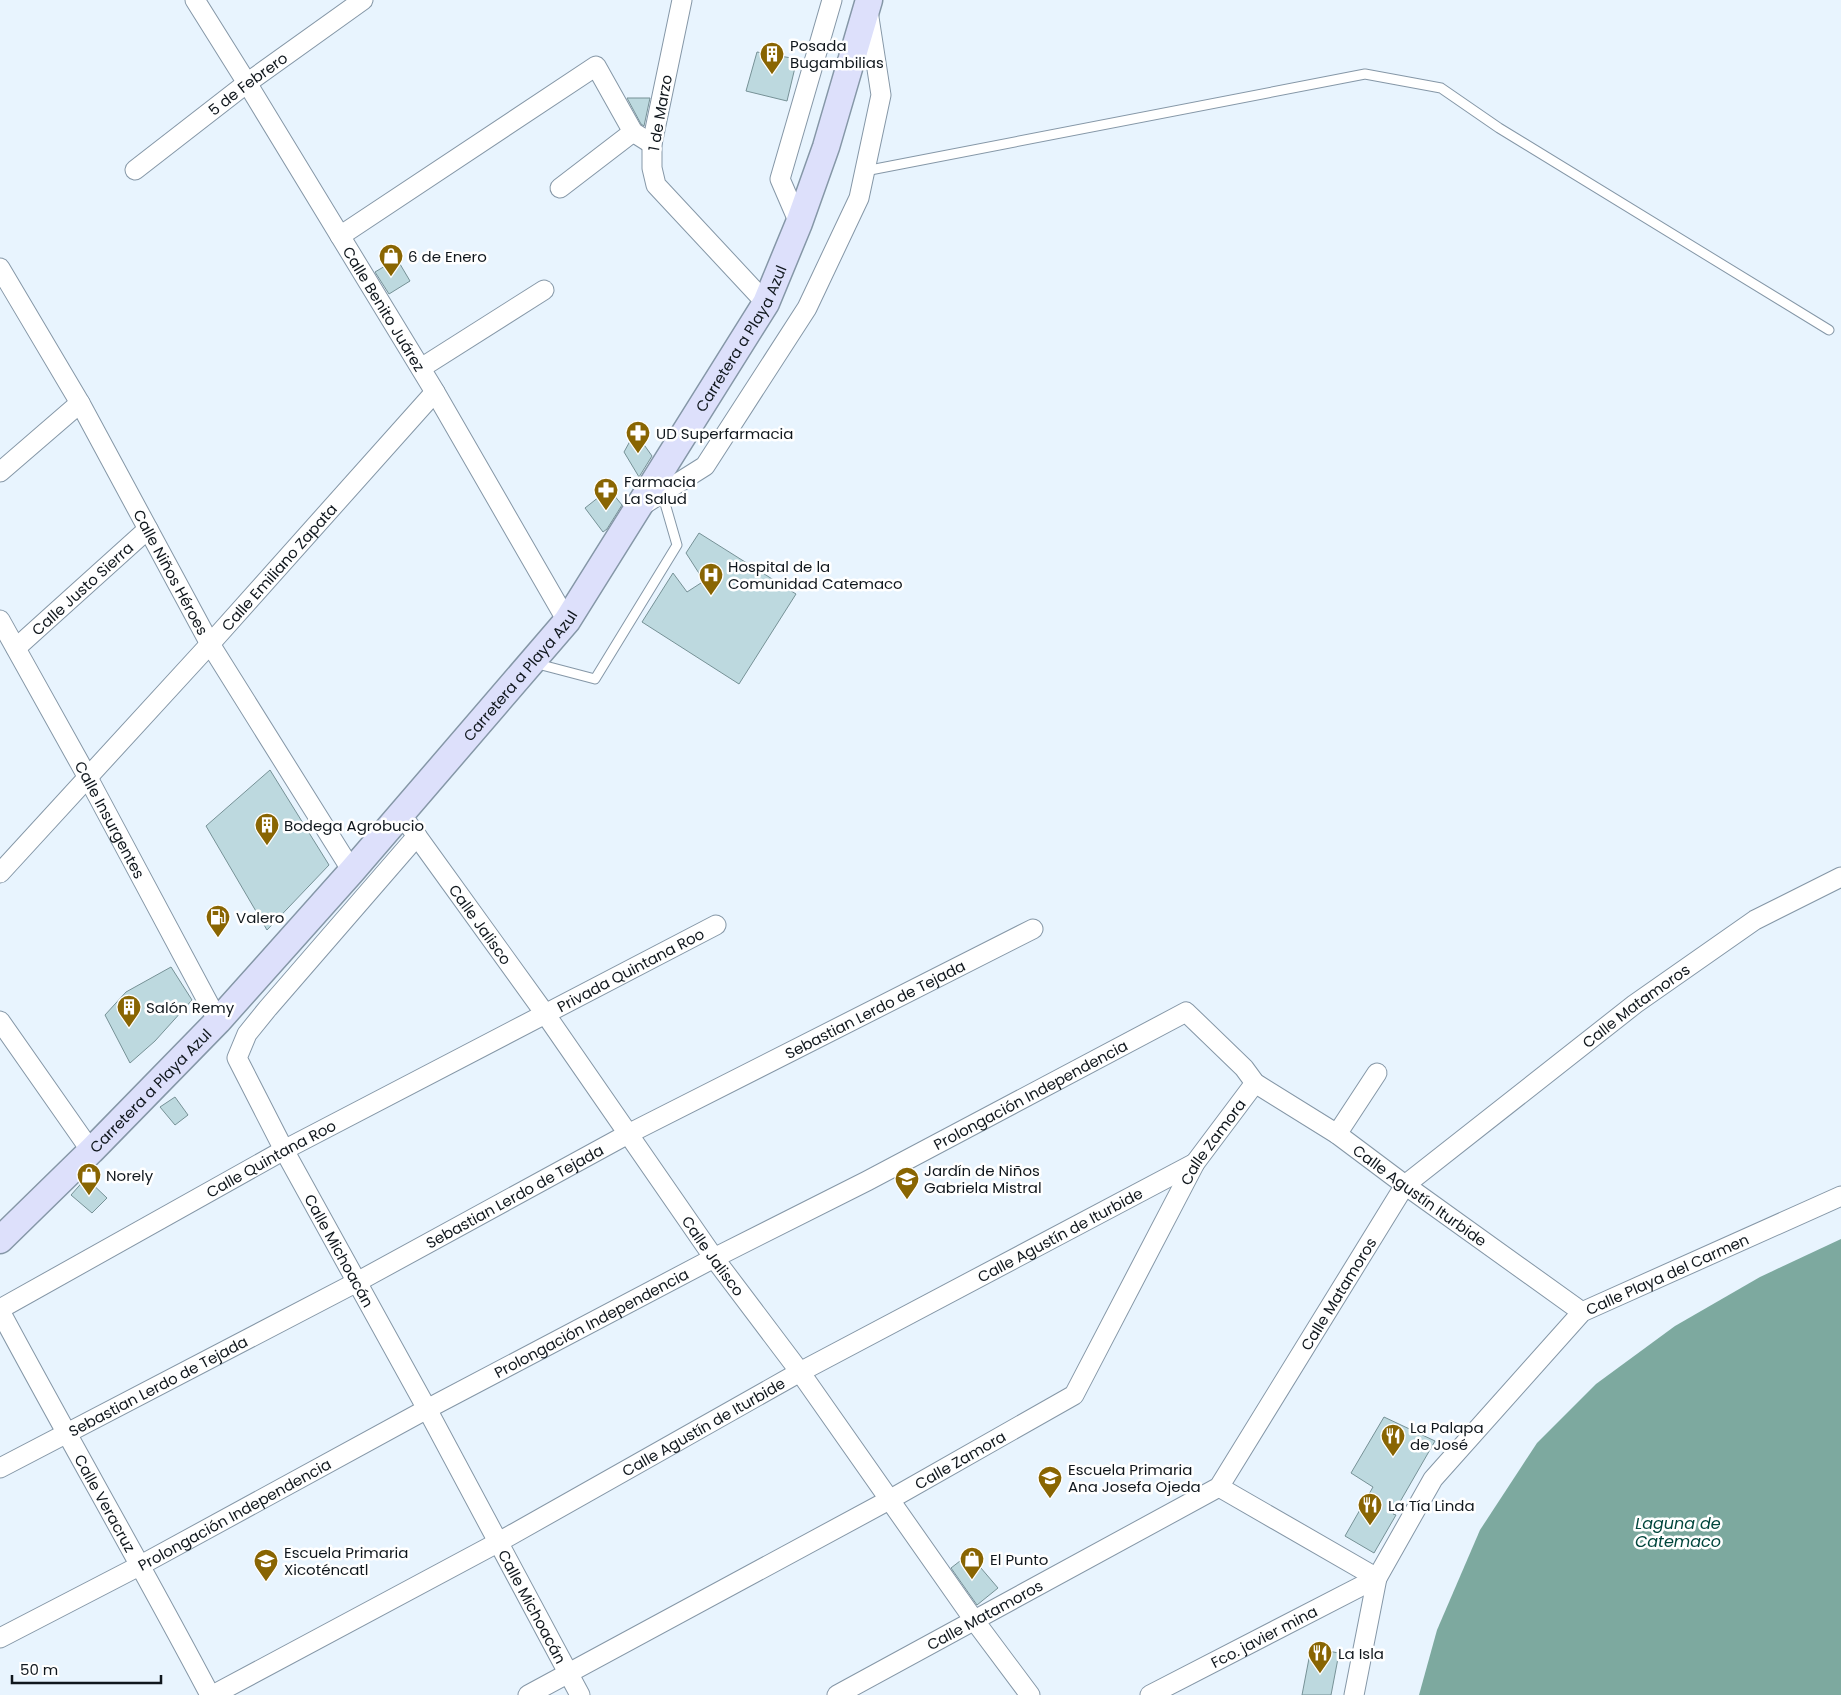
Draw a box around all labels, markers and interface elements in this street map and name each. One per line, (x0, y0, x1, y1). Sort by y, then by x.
place label: Posada Bugambilias (790, 35, 884, 73)
building icon: Posada Bugambilias (759, 41, 785, 75)
street label: 5 de Febrero (204, 47, 292, 120)
street label: 1 de Marzo (643, 73, 677, 153)
street label: Calle Benito Juárez (338, 242, 430, 375)
shop icon: 6 de Enero (378, 243, 404, 277)
place label: 6 de Enero (408, 246, 487, 267)
street label: Carretera a Playa Azul (690, 262, 791, 416)
pharmacy icon: UD Superfarmacia (625, 420, 651, 454)
place label: UD Superfarmacia (656, 423, 793, 444)
place label: Farmacia La Salud (624, 471, 696, 509)
pharmacy icon: Farmacia La Salud (593, 477, 619, 511)
street label: Calle Emiliano Zapata (216, 499, 341, 635)
street label: Calle Niños Héroes (129, 506, 214, 639)
street label: Calle Justo Sierra (27, 537, 137, 640)
place label: Hospital de la Comunidad Catemaco (728, 556, 903, 594)
hospital icon: Hospital de la Comunidad Catemaco (698, 562, 724, 596)
street label: Carretera a Playa Azul (458, 606, 582, 745)
street label: Calle Insurgentes (70, 757, 150, 882)
building icon: Bodega Agrobucio (254, 812, 280, 846)
place label: Bodega Agrobucio (284, 815, 424, 836)
street label: Calle Jalisco (444, 880, 517, 969)
fuel station icon: Valero (205, 904, 231, 938)
place label: Valero (236, 907, 284, 928)
street label: Privada Quintana Roo (553, 923, 708, 1017)
street label: Sebastian Lerdo de Tejada (781, 955, 969, 1063)
street label: Calle Matamoros (1577, 958, 1694, 1052)
building icon: Salón Remy (116, 994, 142, 1028)
place label: Salón Remy (146, 997, 235, 1018)
street label: Carretera a Playa Azul (85, 1024, 216, 1157)
street label: Prolongación Independencia (930, 1034, 1131, 1155)
street label: Calle Zamora (1175, 1094, 1250, 1189)
street label: Calle Quintana Roo (202, 1114, 339, 1202)
street label: Sebastian Lerdo de Tejada (422, 1139, 607, 1253)
street label: Calle Agustín Iturbide (1349, 1139, 1491, 1251)
place label: Jardín de Niños Gabriela Mistral (924, 1160, 1042, 1198)
shop icon: Norely (76, 1162, 102, 1196)
place label: Norely (106, 1165, 154, 1186)
school or university icon: Jardín de Niños Gabriela Mistral (894, 1166, 920, 1200)
street label: Calle Agustín de Iturbide (974, 1182, 1146, 1287)
street label: Calle Michoacán (300, 1190, 379, 1311)
street label: Calle Jalisco (677, 1211, 749, 1300)
street label: Calle Playa del Carmen (1582, 1228, 1752, 1320)
street label: Calle Matamoros (1295, 1233, 1381, 1354)
street label: Prolongación Independencia (490, 1263, 692, 1382)
street label: Sebastian Lerdo de Tejada (65, 1330, 251, 1441)
street label: Calle Agustín de Iturbide (618, 1372, 789, 1481)
place label: La Palapa de José (1410, 1417, 1484, 1455)
restaurant icon: La Palapa de José (1380, 1423, 1406, 1457)
street label: Calle Zamora (911, 1425, 1009, 1494)
street label: Calle Veracruz (70, 1450, 141, 1556)
street label: Prolongación Independencia (134, 1453, 335, 1575)
place label: Escuela Primaria Ana Josefa Ojeda (1068, 1459, 1201, 1497)
school or university icon: Escuela Primaria Ana Josefa Ojeda (1037, 1465, 1063, 1499)
restaurant icon: La Tía Linda (1357, 1492, 1383, 1526)
place label: La Tía Linda (1388, 1495, 1475, 1516)
water label: Laguna de Catemaco (1635, 1512, 1721, 1553)
place label: Escuela Primaria Xicoténcatl (284, 1542, 408, 1580)
street label: Calle Michoacán (494, 1546, 572, 1667)
shop icon: El Punto (959, 1546, 985, 1580)
school or university icon: Escuela Primaria Xicoténcatl (253, 1548, 279, 1582)
place label: El Punto (990, 1549, 1048, 1570)
street label: Calle Matamoros (923, 1574, 1046, 1655)
street label: Fco. javier mina (1207, 1600, 1321, 1673)
restaurant icon: La Isla (1307, 1640, 1333, 1674)
place label: La Isla (1338, 1643, 1384, 1664)
scale bar (12, 1652, 161, 1684)
text: 50 m (20, 1659, 58, 1680)

